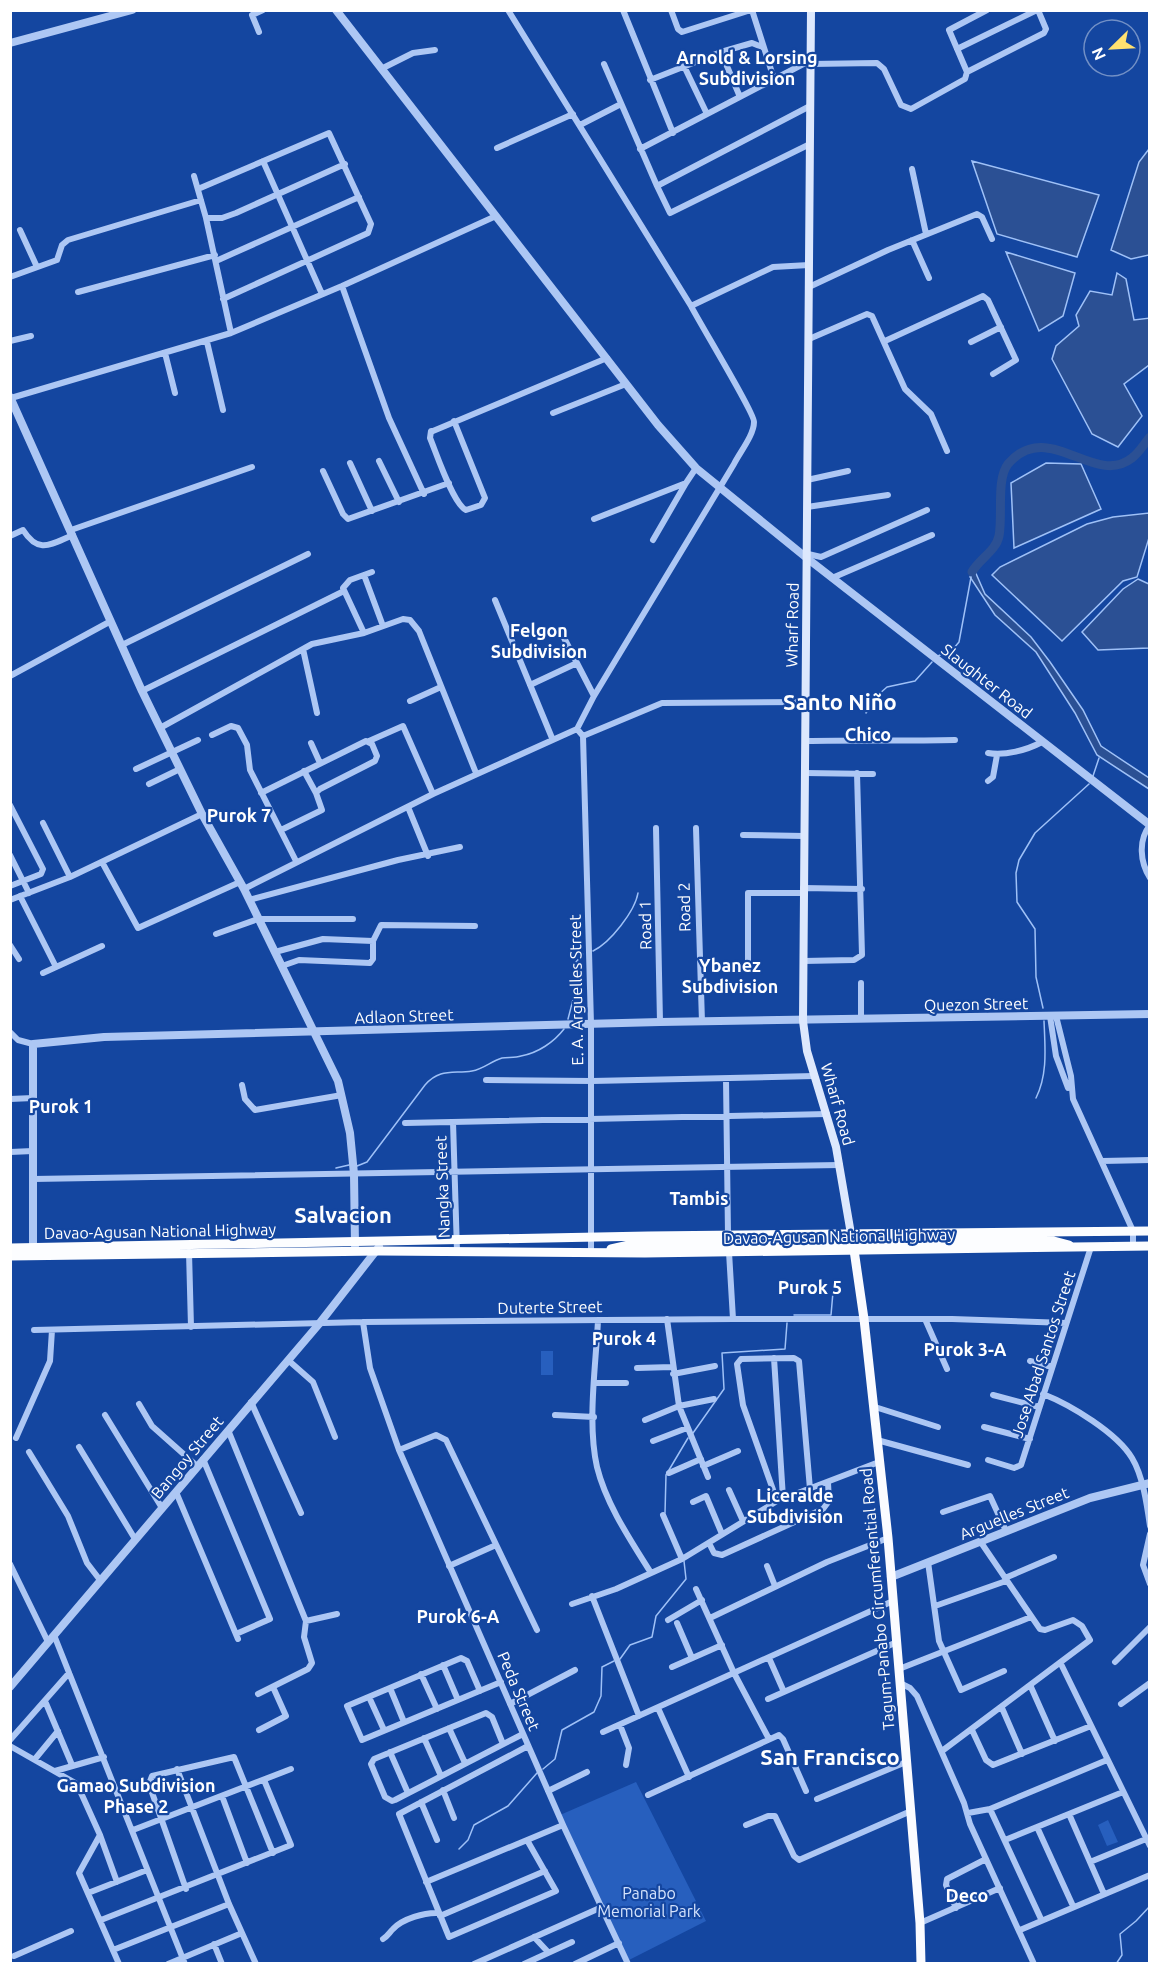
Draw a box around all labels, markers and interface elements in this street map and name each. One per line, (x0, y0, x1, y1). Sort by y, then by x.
north arrow (1082, 18, 1142, 78)
text: N (1088, 45, 1109, 63)
district label: Arnold & Lorsing Subdivision (676, 47, 818, 88)
street label: Wharf Road (782, 582, 802, 668)
district label: Felgon Subdivision (491, 620, 587, 661)
street label: Slaughter Road (938, 640, 1036, 722)
district label: Santo Niño (783, 689, 897, 714)
district label: Chico (845, 724, 891, 744)
district label: Purok 7 (207, 805, 271, 825)
street label: Road 2 (675, 882, 693, 932)
street label: Road 1 (636, 900, 654, 950)
street label: E. A. Arguelles Street (566, 914, 586, 1066)
district label: Ybanez Subdivision (682, 955, 778, 996)
street label: Quezon Street (924, 994, 1029, 1014)
street label: Adlaon Street (354, 1005, 455, 1027)
street label: Wharf Road (818, 1061, 858, 1147)
district label: Purok 1 (29, 1096, 93, 1116)
street label: Nangka Street (431, 1135, 453, 1239)
district label: Tambis (669, 1188, 729, 1208)
district label: Salvacion (294, 1202, 392, 1227)
street label: Davao-Agusan National Highway (44, 1220, 277, 1242)
street label: Davao-Agusan National Highway (723, 1225, 956, 1247)
street label: Jose Abad Santos Street (1008, 1268, 1079, 1440)
district label: Purok 5 (778, 1277, 842, 1297)
street label: Duterte Street (497, 1297, 603, 1317)
district label: Purok 4 (592, 1328, 656, 1348)
district label: Purok 3-A (923, 1339, 1007, 1359)
street label: Bangoy Street (147, 1412, 227, 1502)
street label: Tagum-Panabo Circumferential Road (857, 1467, 897, 1731)
street label: Arguelles Street (957, 1483, 1072, 1543)
district label: Liceralde Subdivision (747, 1485, 843, 1526)
district label: Purok 6-A (416, 1606, 500, 1626)
street label: Peda Street (494, 1649, 544, 1734)
district label: San Francisco (760, 1744, 900, 1769)
district label: Gamao Subdivision Phase 2 (56, 1775, 216, 1816)
park label: Panabo Memorial Park (597, 1884, 701, 1920)
district label: Deco (946, 1885, 988, 1905)

